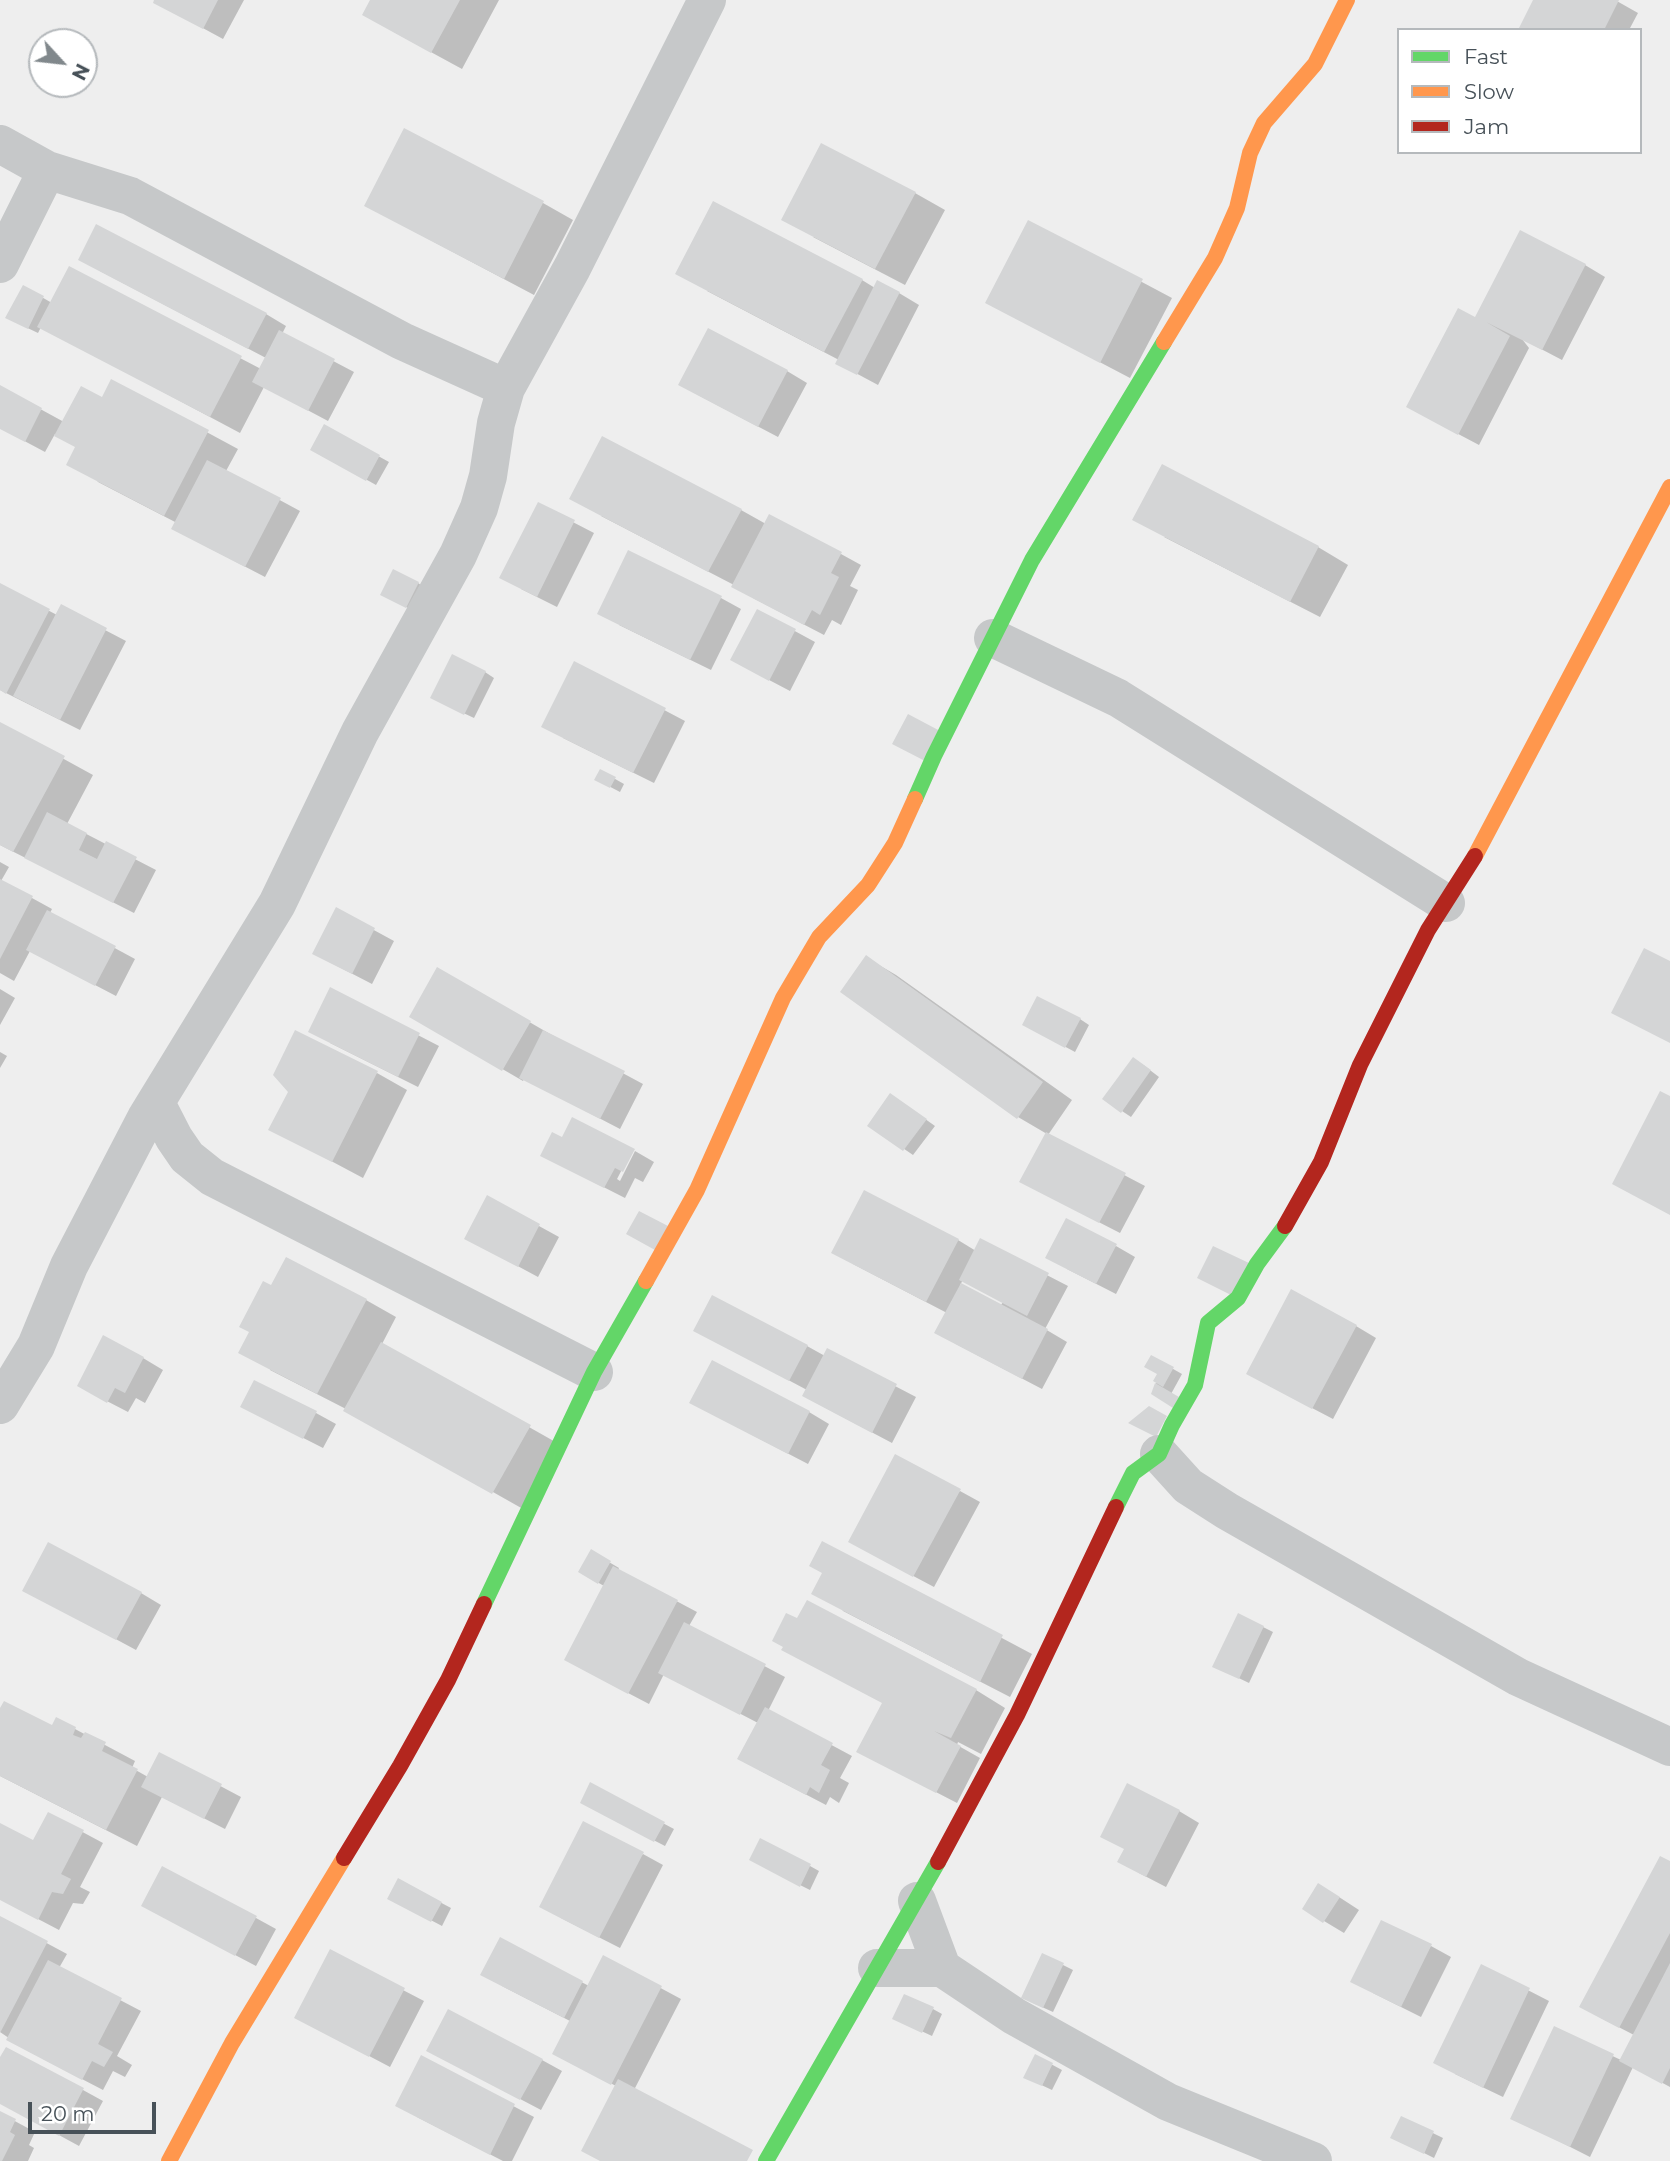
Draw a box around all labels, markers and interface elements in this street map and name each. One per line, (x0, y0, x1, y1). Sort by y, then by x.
north arrow (28, 28, 98, 98)
legend (1397, 28, 1642, 154)
text: Fast (1464, 44, 1508, 69)
text: N (67, 60, 94, 84)
text: Slow (1464, 79, 1514, 104)
text: Jam (1464, 114, 1509, 139)
scale bar (32, 2088, 159, 2132)
text: 20 m (41, 2101, 95, 2126)

